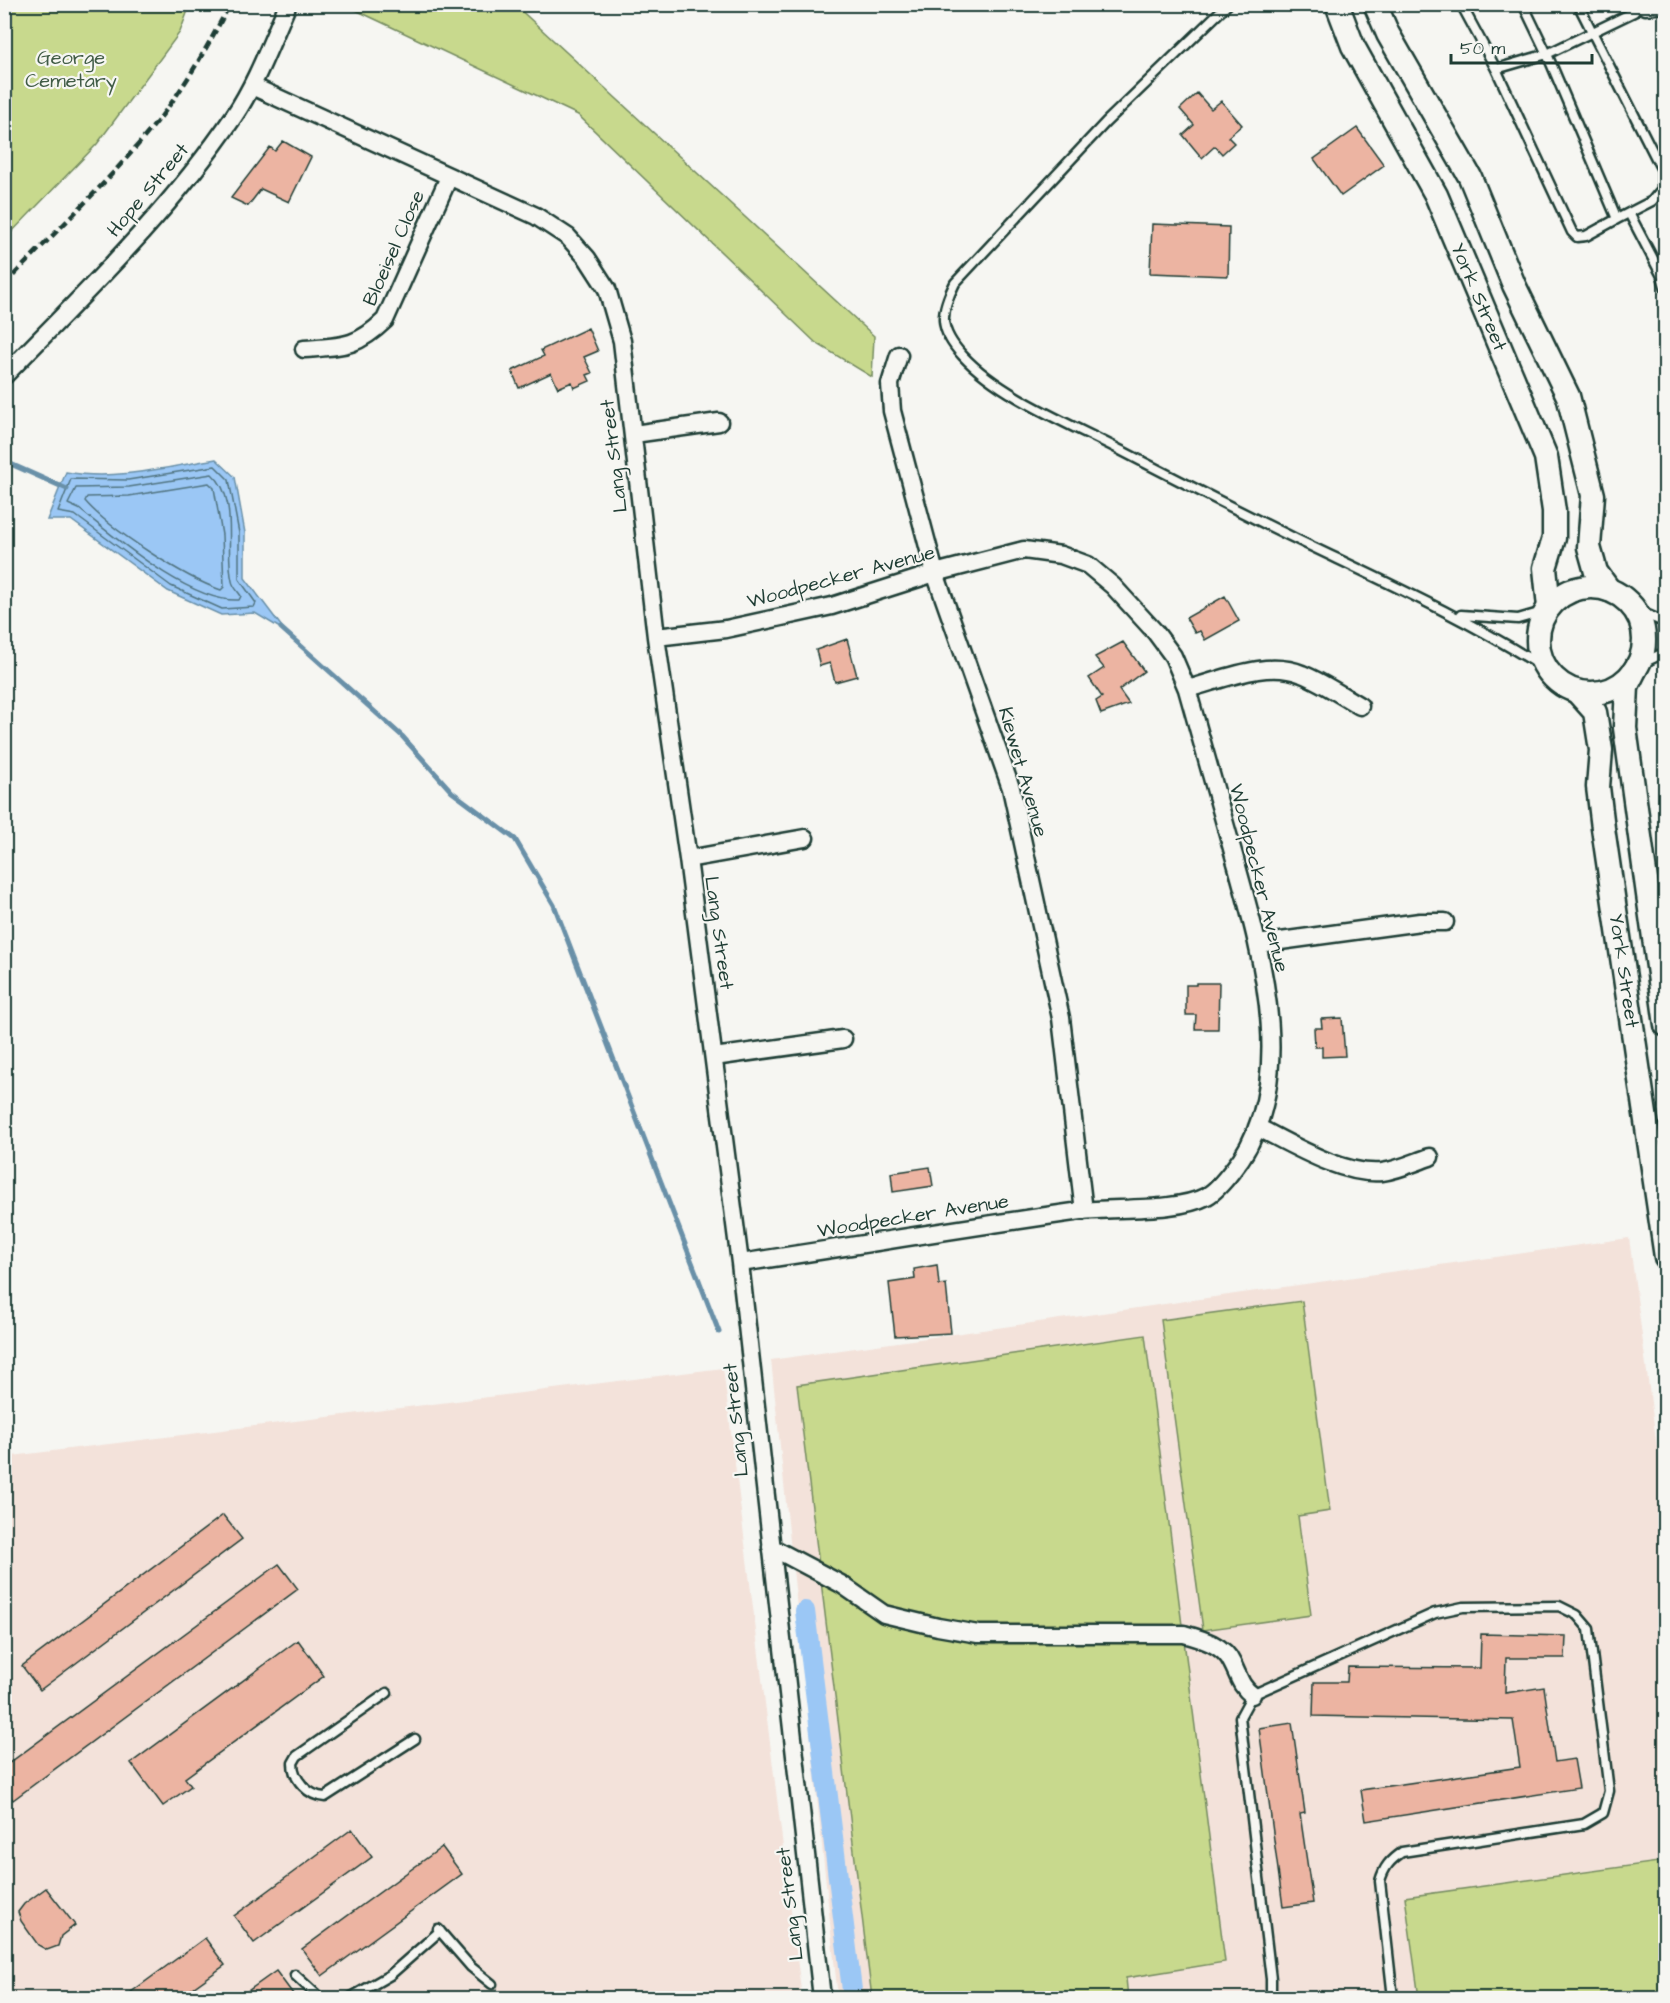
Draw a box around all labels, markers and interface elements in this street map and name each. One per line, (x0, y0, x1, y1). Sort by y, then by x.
scale bar (1451, 27, 1592, 65)
text: 50 m (1460, 36, 1505, 61)
park label: George Cemetary (25, 44, 117, 96)
street label: Hope Street (100, 137, 196, 243)
street label: Bloeisel Close (356, 186, 432, 310)
street label: York Street (1444, 238, 1514, 355)
street label: Lang Street (593, 398, 636, 514)
street label: Woodpecker Avenue (744, 538, 938, 616)
street label: Kiewet Avenue (991, 704, 1055, 840)
street label: Woodpecker Avenue (1222, 781, 1296, 975)
street label: Lang Street (696, 875, 741, 992)
street label: York Street (1602, 912, 1646, 1030)
street label: Woodpecker Avenue (815, 1187, 1011, 1245)
street label: Lang Street (716, 1362, 757, 1478)
street label: Lang Street (769, 1846, 812, 1962)

